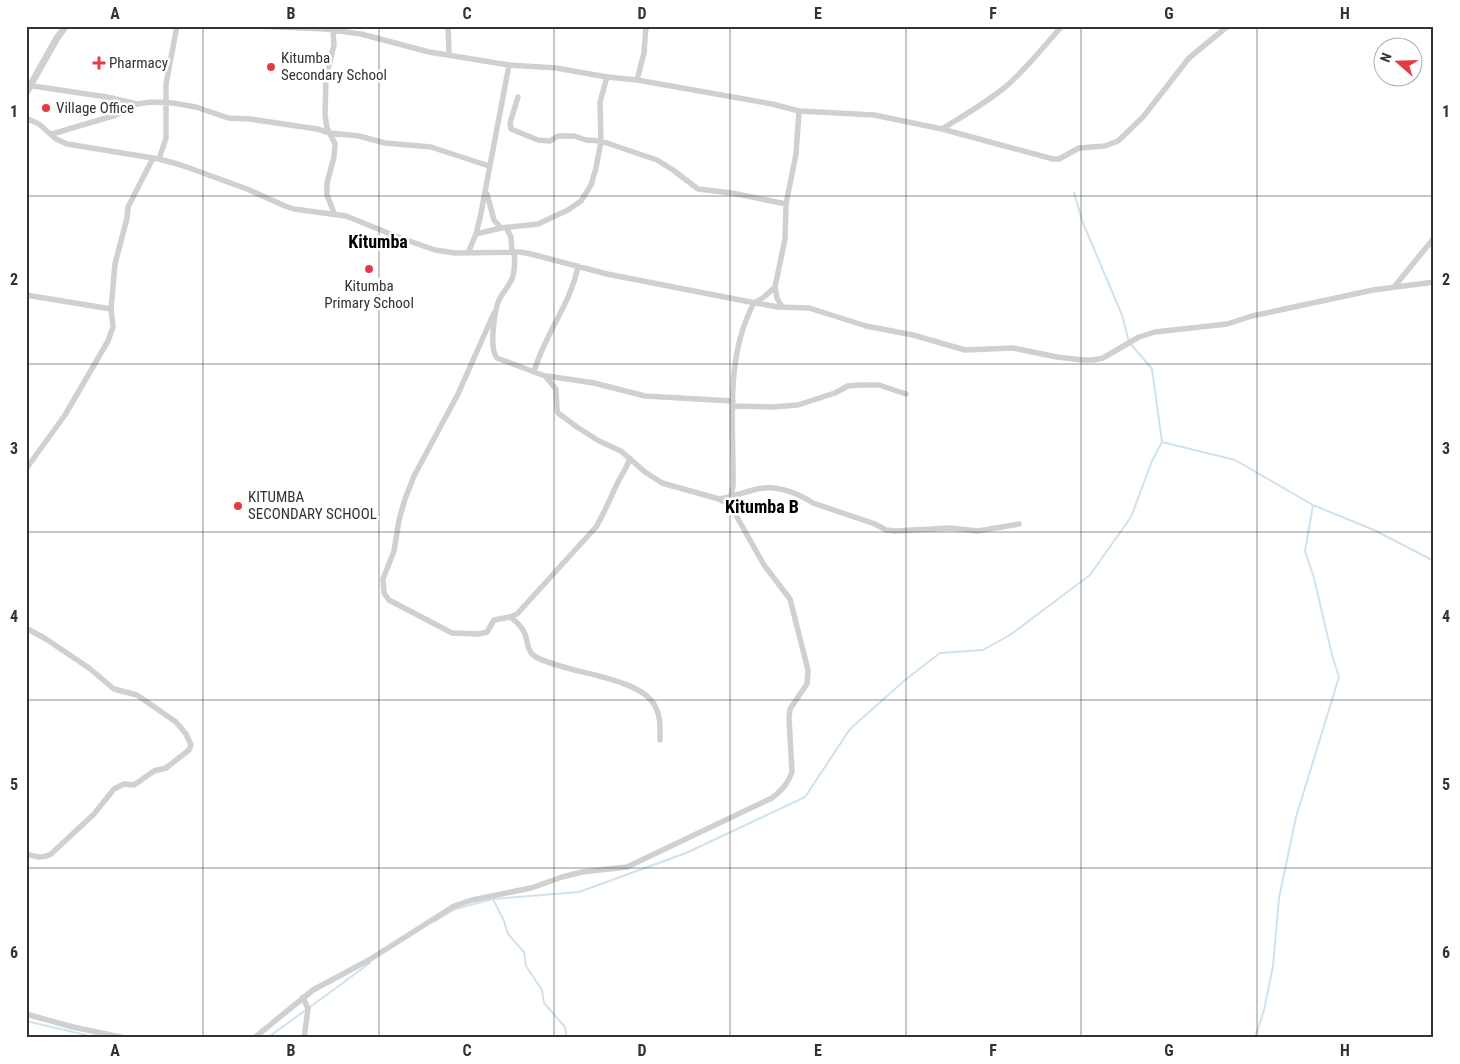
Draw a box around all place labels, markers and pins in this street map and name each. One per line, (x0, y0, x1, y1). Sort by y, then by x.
place label: Kitumba Secondary School (281, 49, 387, 84)
place label: Pharmacy (109, 54, 168, 72)
marker: Pharmacy (93, 57, 105, 69)
marker: Kitumba Secondary School (265, 61, 277, 73)
place label: Village Office (56, 99, 134, 117)
marker: Village Office (40, 102, 52, 114)
marker: Kitumba Primary School (363, 263, 375, 275)
place label: Kitumba Primary School (324, 277, 414, 312)
place label: KITUMBA SECONDARY SCHOOL (248, 488, 377, 523)
marker: KITUMBA SECONDARY SCHOOL (232, 500, 244, 512)

